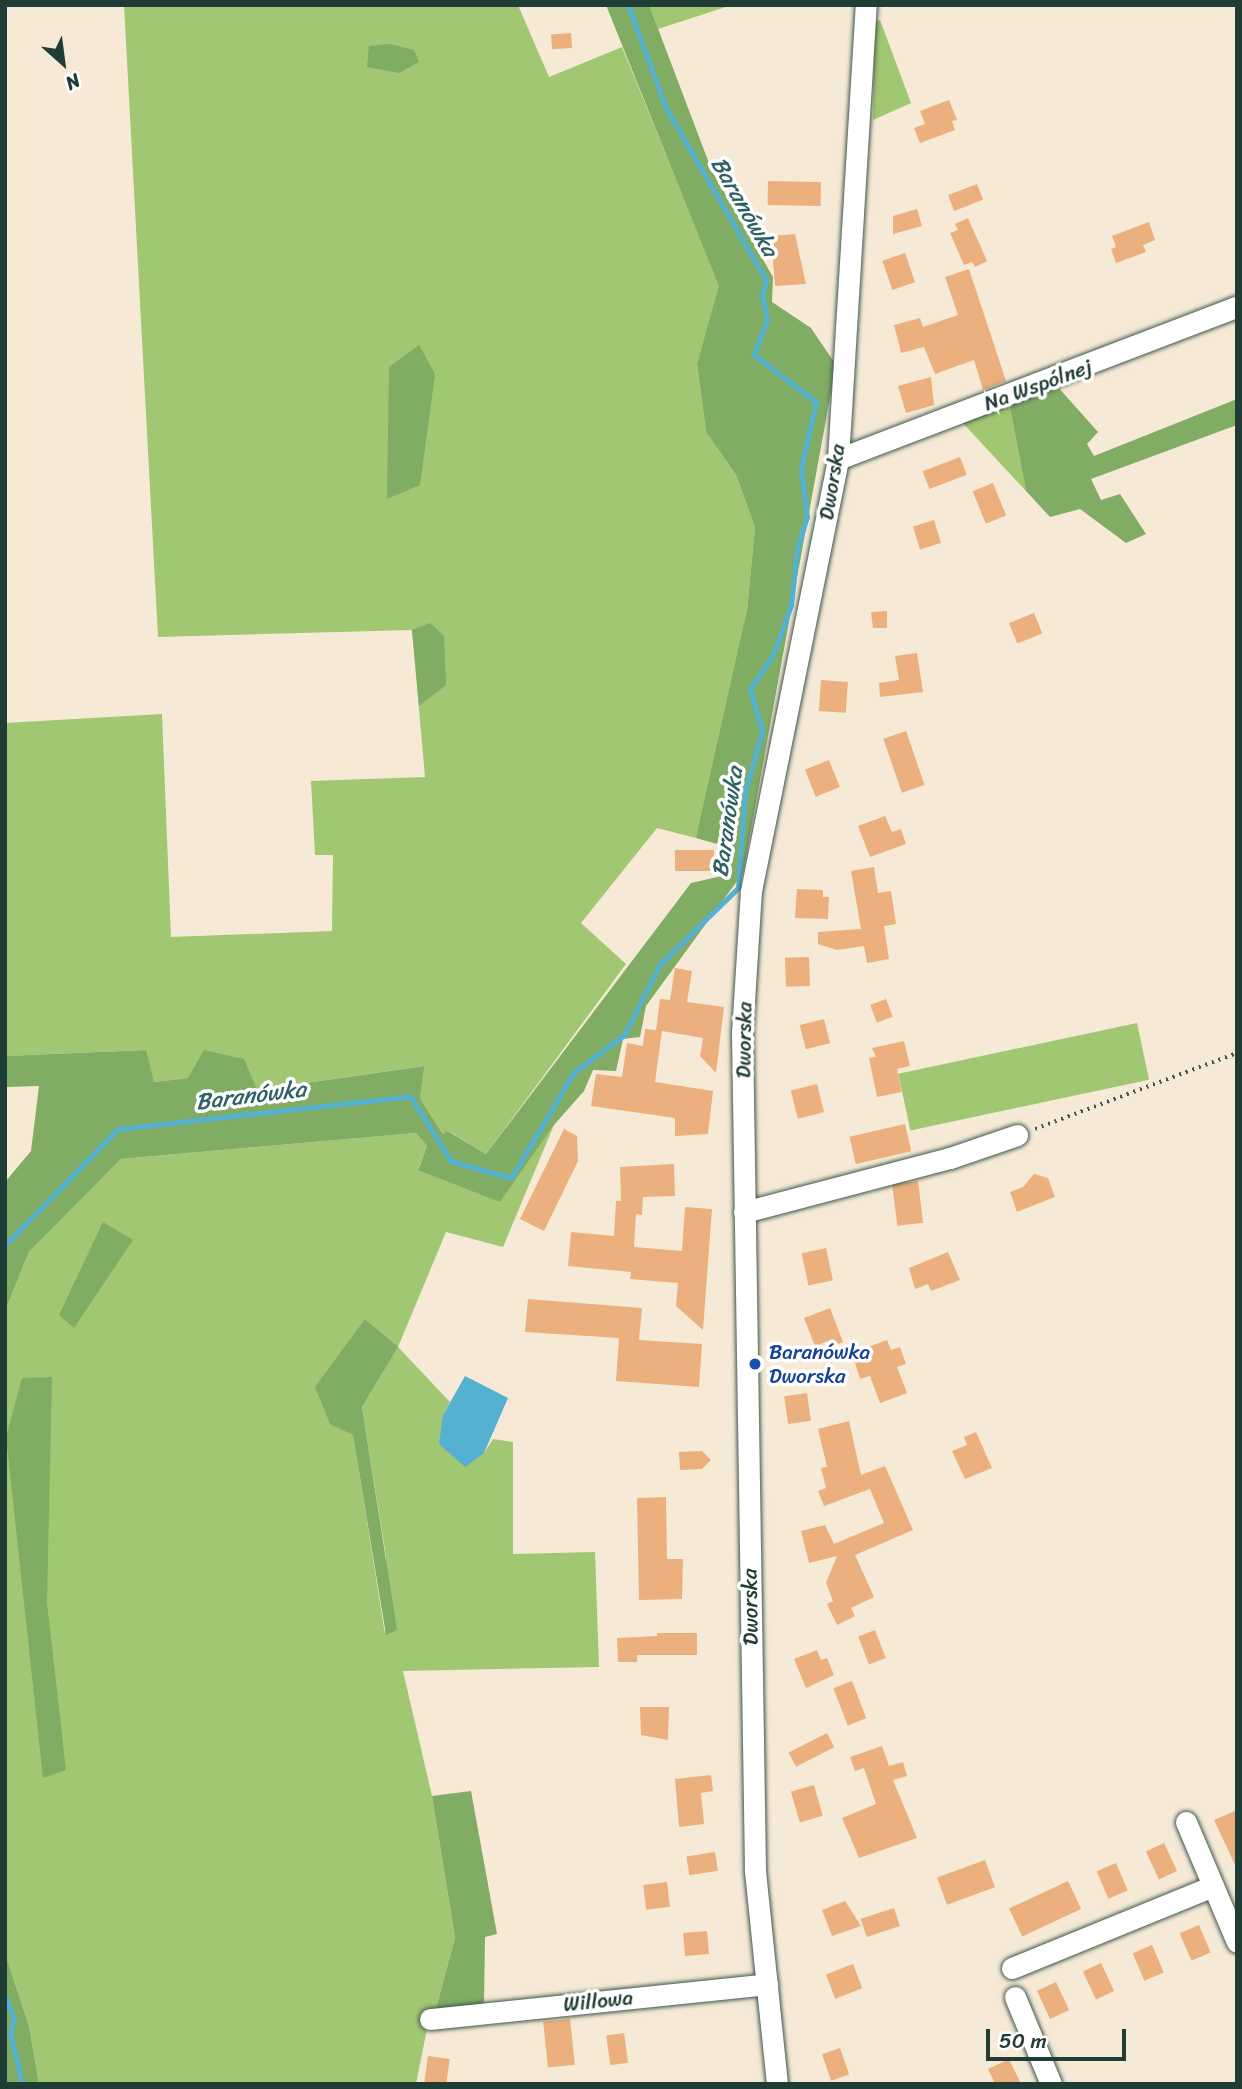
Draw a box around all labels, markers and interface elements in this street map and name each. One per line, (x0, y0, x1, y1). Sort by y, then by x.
north arrow (28, 28, 98, 98)
text: N (60, 64, 87, 100)
water label: Baranówka (704, 152, 784, 262)
street label: Na Wspólnej (981, 354, 1095, 416)
street label: Dworska (814, 442, 850, 522)
water label: Baranówka (707, 765, 749, 879)
street label: Dworska (731, 1001, 757, 1079)
water label: Baranówka (194, 1076, 308, 1116)
place label: Baranówka Dworska (769, 1339, 870, 1389)
marker: Baranówka Dworska (747, 1356, 763, 1372)
street label: Dworska (737, 1568, 763, 1646)
street label: Willowa (562, 1985, 634, 2017)
scale bar (990, 2016, 1130, 2060)
text: 50 m (999, 2022, 1047, 2060)

